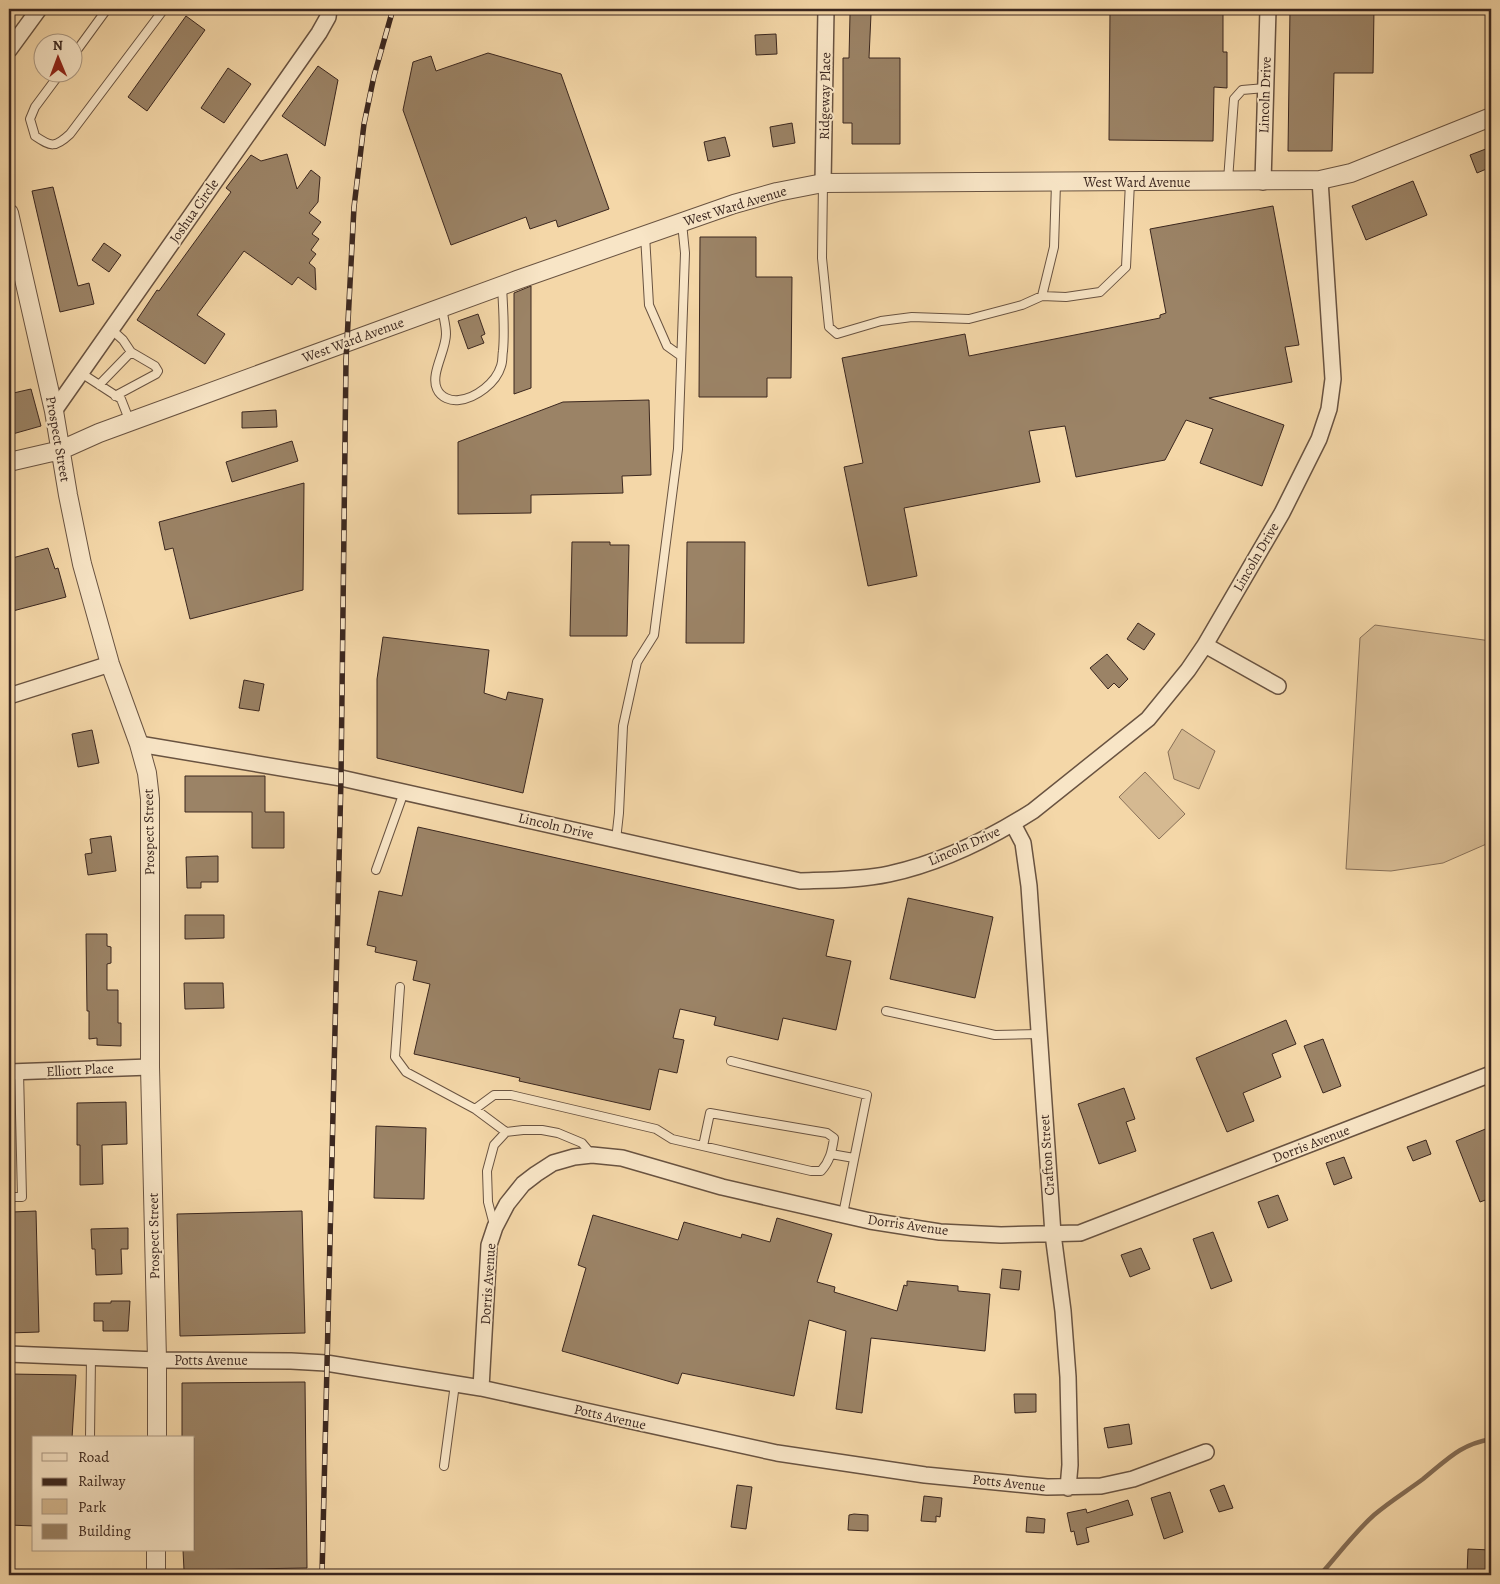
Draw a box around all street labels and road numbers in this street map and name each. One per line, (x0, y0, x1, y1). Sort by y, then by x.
street label: Ridgeway Place (815, 52, 835, 140)
street label: Lincoln Drive (1254, 56, 1276, 134)
street label: West Ward Avenue (1083, 173, 1190, 192)
street label: Joshua Circle (165, 175, 223, 247)
street label: West Ward Avenue (680, 181, 789, 231)
street label: West Ward Avenue (299, 313, 407, 368)
street label: Prospect Street (41, 395, 75, 484)
street label: Lincoln Drive (1229, 519, 1283, 595)
street label: Prospect Street (139, 788, 159, 876)
street label: Lincoln Drive (516, 808, 596, 844)
street label: Lincoln Drive (925, 822, 1003, 870)
street label: Elliott Place (46, 1059, 114, 1081)
street label: Crafton Street (1035, 1113, 1059, 1196)
street label: Dorris Avenue (1270, 1121, 1352, 1167)
street label: Prospect Street (144, 1192, 164, 1280)
street label: Dorris Avenue (866, 1210, 950, 1240)
street label: Dorris Avenue (476, 1243, 500, 1325)
street label: Potts Avenue (174, 1351, 248, 1370)
street label: Potts Avenue (572, 1399, 648, 1435)
street label: Potts Avenue (972, 1470, 1046, 1496)

